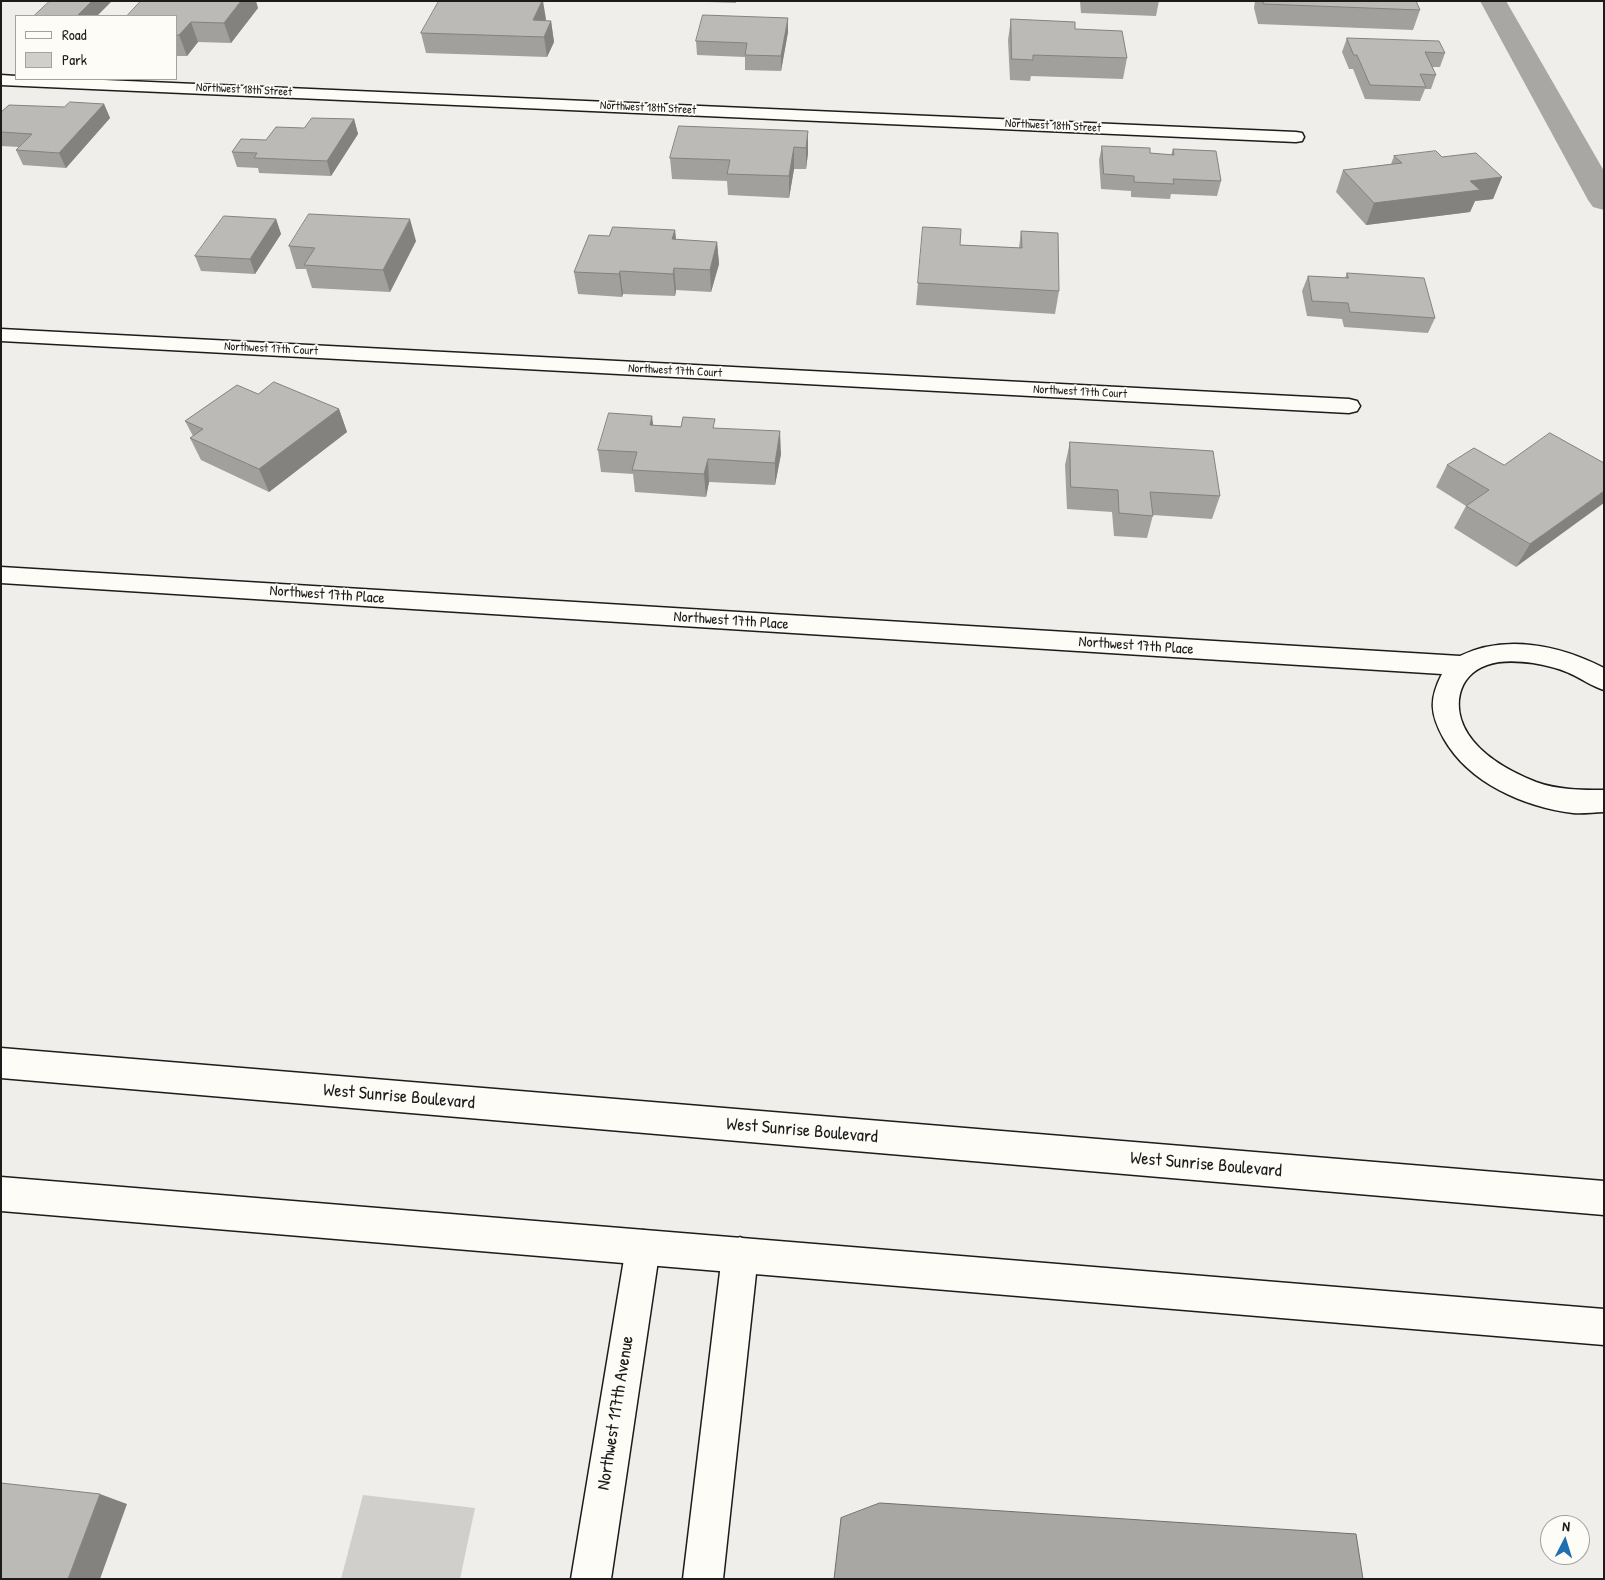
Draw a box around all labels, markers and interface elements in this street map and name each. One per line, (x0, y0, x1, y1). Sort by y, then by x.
legend (15, 15, 178, 80)
text: Road (62, 24, 87, 45)
text: Park (62, 49, 87, 70)
street label: Northwest 18th Street (196, 80, 292, 100)
street label: Northwest 18th Street (600, 98, 696, 118)
street label: Northwest 18th Street (1005, 116, 1101, 136)
street label: Northwest 17th Court (224, 339, 318, 359)
street label: Northwest 17th Court (628, 361, 722, 381)
street label: Northwest 17th Court (1033, 382, 1127, 402)
street label: Northwest 17th Place (269, 582, 385, 608)
street label: Northwest 17th Place (673, 608, 789, 634)
street label: Northwest 17th Place (1078, 633, 1194, 659)
street label: West Sunrise Boulevard (322, 1080, 476, 1114)
street label: West Sunrise Boulevard (725, 1114, 879, 1148)
street label: West Sunrise Boulevard (1129, 1148, 1283, 1182)
street label: Northwest 117th Avenue (593, 1334, 639, 1492)
north arrow (1540, 1515, 1590, 1565)
text: N (1562, 1516, 1571, 1535)

